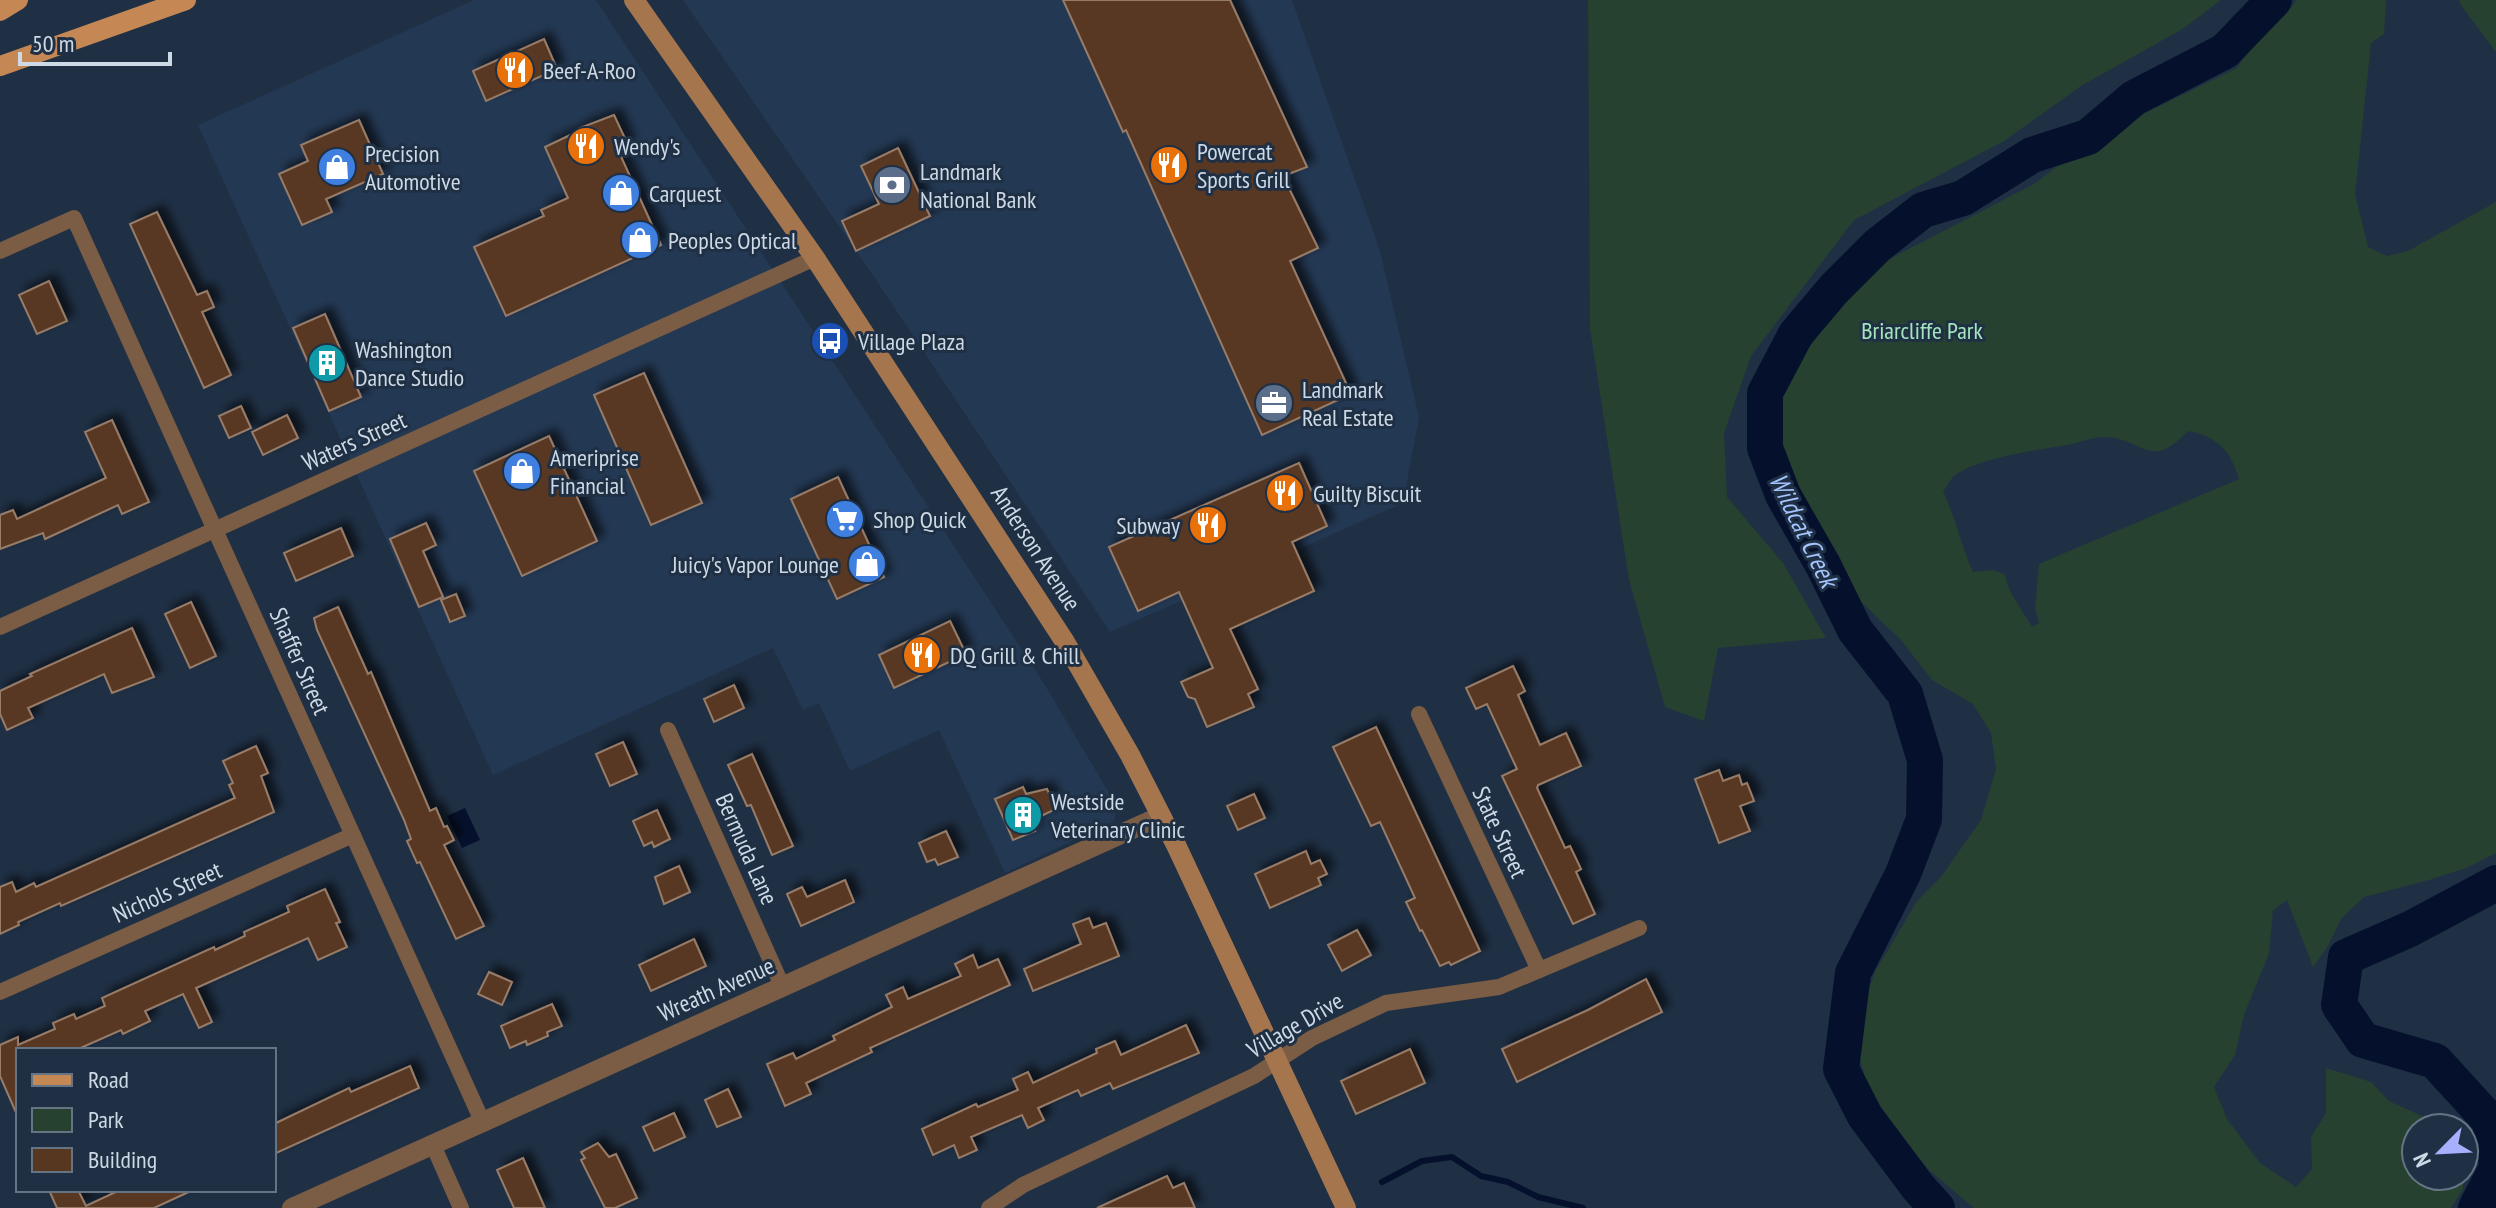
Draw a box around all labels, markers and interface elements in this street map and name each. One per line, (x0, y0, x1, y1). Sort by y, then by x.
scale bar (20, 16, 170, 66)
text: 50 m (32, 28, 74, 59)
restaurant icon: Beef-A-Roo (494, 49, 536, 91)
place label: Beef-A-Roo (543, 55, 636, 86)
restaurant icon: Wendy's (565, 125, 607, 167)
place label: Wendy's (614, 131, 680, 162)
place label: Powercat Sports Grill (1197, 136, 1290, 195)
place label: Precision Automotive (365, 138, 461, 197)
restaurant icon: Powercat Sports Grill (1148, 144, 1190, 186)
shop icon: Precision Automotive (316, 146, 358, 188)
place label: Landmark National Bank (920, 156, 1037, 215)
bank icon: Landmark National Bank (871, 164, 913, 206)
shop icon: Carquest (600, 172, 642, 214)
place label: Carquest (649, 178, 722, 209)
shop icon: Peoples Optical (619, 219, 661, 261)
place label: Peoples Optical (668, 225, 797, 256)
park label: Briarcliffe Park (1861, 315, 1983, 346)
bus stop icon: Village Plaza (809, 320, 851, 362)
place label: Village Plaza (857, 326, 965, 357)
place label: Washington Dance Studio (355, 334, 464, 393)
building icon: Washington Dance Studio (306, 342, 348, 384)
place label: Landmark Real Estate (1302, 374, 1394, 433)
office icon: Landmark Real Estate (1253, 382, 1295, 424)
street label: Waters Street (297, 404, 411, 478)
place label: Ameriprise Financial (550, 442, 639, 501)
shop icon: Ameriprise Financial (501, 450, 543, 492)
water label: Wildcat Creek (1762, 468, 1847, 595)
restaurant icon: Guilty Biscuit (1264, 472, 1306, 514)
place label: Guilty Biscuit (1313, 478, 1422, 509)
street label: Anderson Avenue (984, 480, 1088, 616)
supermarket icon: Shop Quick (824, 498, 866, 540)
place label: Shop Quick (873, 504, 967, 535)
restaurant icon: Subway (1187, 504, 1229, 546)
place label: Subway (1116, 510, 1180, 541)
shop icon: Juicy's Vapor Lounge (846, 543, 888, 585)
place label: Juicy's Vapor Lounge (671, 549, 839, 580)
street label: Shaffer Street (263, 603, 337, 720)
restaurant icon: DQ Grill & Chill (901, 634, 943, 676)
place label: DQ Grill & Chill (950, 640, 1080, 671)
street label: State Street (1465, 781, 1535, 883)
place label: Westside Veterinary Clinic (1050, 786, 1186, 845)
street label: Bermuda Lane (709, 789, 785, 909)
building icon: Westside Veterinary Clinic (1002, 794, 1044, 836)
street label: Nichols Street (108, 854, 227, 930)
street label: Wreath Avenue (653, 950, 779, 1028)
street label: Village Drive (1240, 985, 1349, 1065)
legend (16, 1048, 276, 1192)
text: Road (88, 1064, 129, 1095)
text: Park (88, 1104, 124, 1135)
north arrow (2400, 1112, 2480, 1192)
text: Building (88, 1144, 157, 1175)
text: N (2407, 1149, 2437, 1171)

